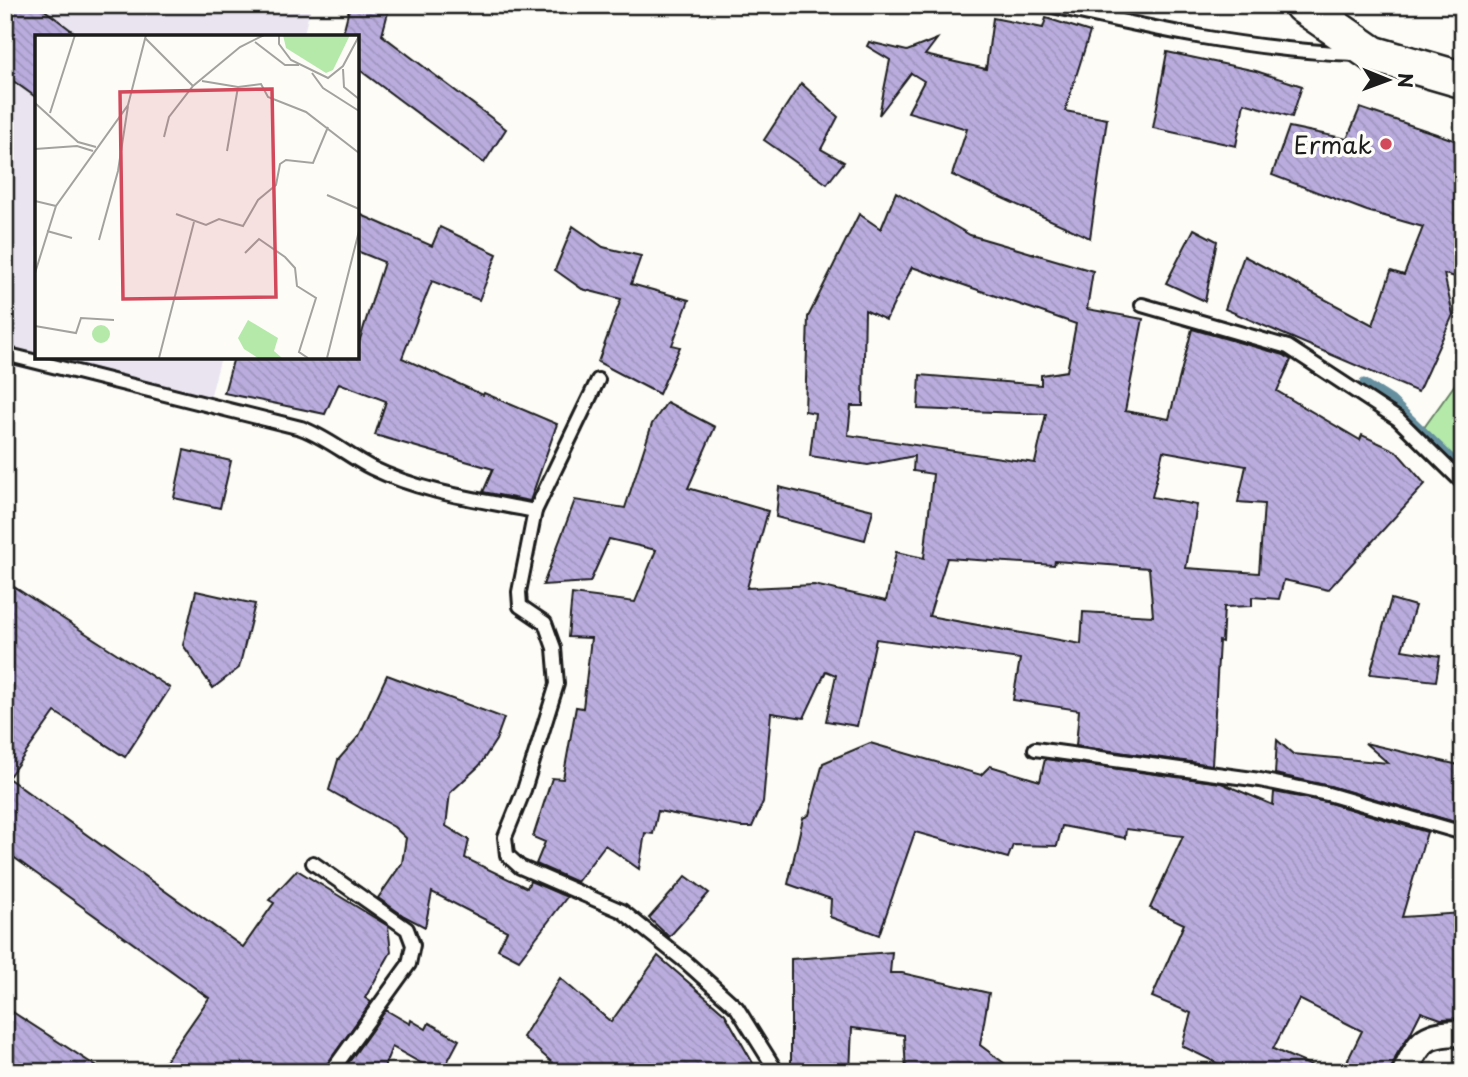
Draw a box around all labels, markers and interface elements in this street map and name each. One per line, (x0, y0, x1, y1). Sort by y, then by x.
inset map (35, 35, 359, 359)
north arrow (1352, 46, 1422, 116)
text: N (1392, 73, 1420, 88)
place label: Ermak (1294, 126, 1372, 162)
marker: Ermak (1378, 136, 1394, 152)

